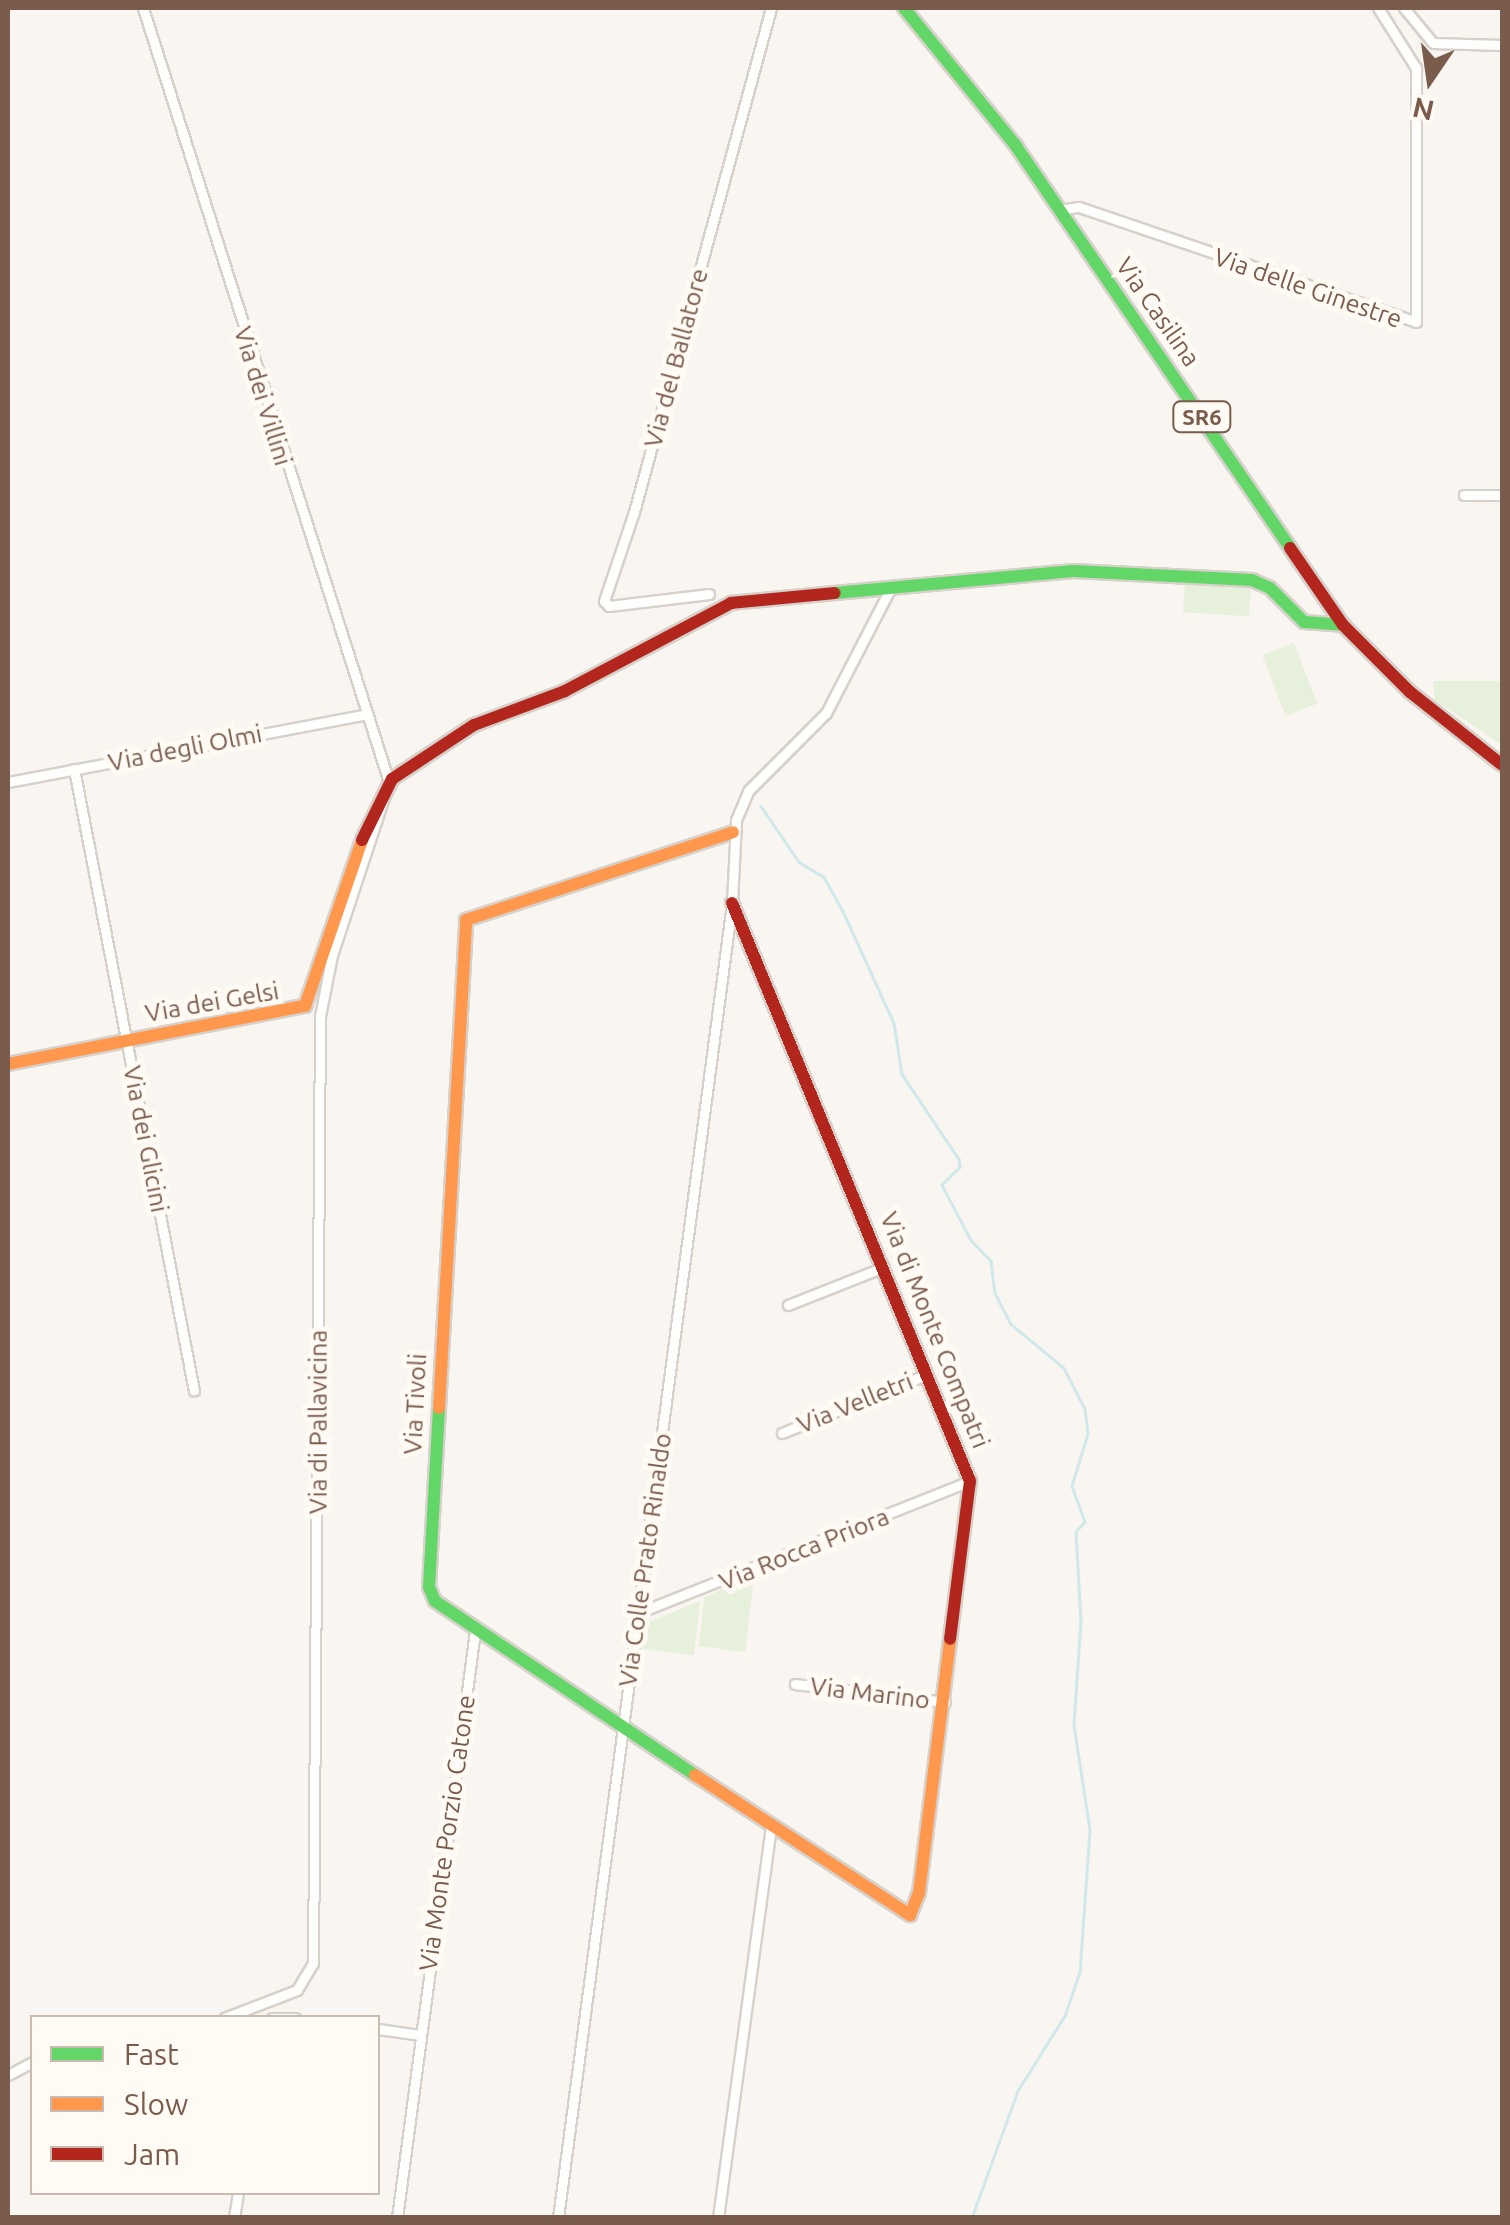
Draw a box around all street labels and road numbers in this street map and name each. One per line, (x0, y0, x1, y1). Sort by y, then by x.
street label: Via delle Ginestre (1210, 242, 1406, 334)
street label: Via Casilina (1110, 252, 1206, 372)
street label: Via del Ballatore (638, 265, 714, 451)
street label: Via dei Villini (228, 323, 298, 469)
road number: SR6 (1172, 400, 1232, 434)
street label: Via degli Olmi (106, 718, 264, 778)
street label: Via dei Gelsi (143, 975, 281, 1029)
street label: Via dei Glicini (117, 1063, 175, 1215)
street label: Via di Monte Compatri (874, 1208, 996, 1452)
street label: Via di Pallavicina (303, 1330, 333, 1514)
street label: Via Tivoli (397, 1353, 433, 1455)
street label: Via Velletri (793, 1366, 917, 1440)
street label: Via Colle Prato Rinaldo (612, 1431, 678, 1689)
street label: Via Rocca Priora (715, 1501, 893, 1597)
street label: Via Marino (808, 1671, 932, 1715)
street label: Via Monte Porzio Catone (413, 1693, 481, 1973)

